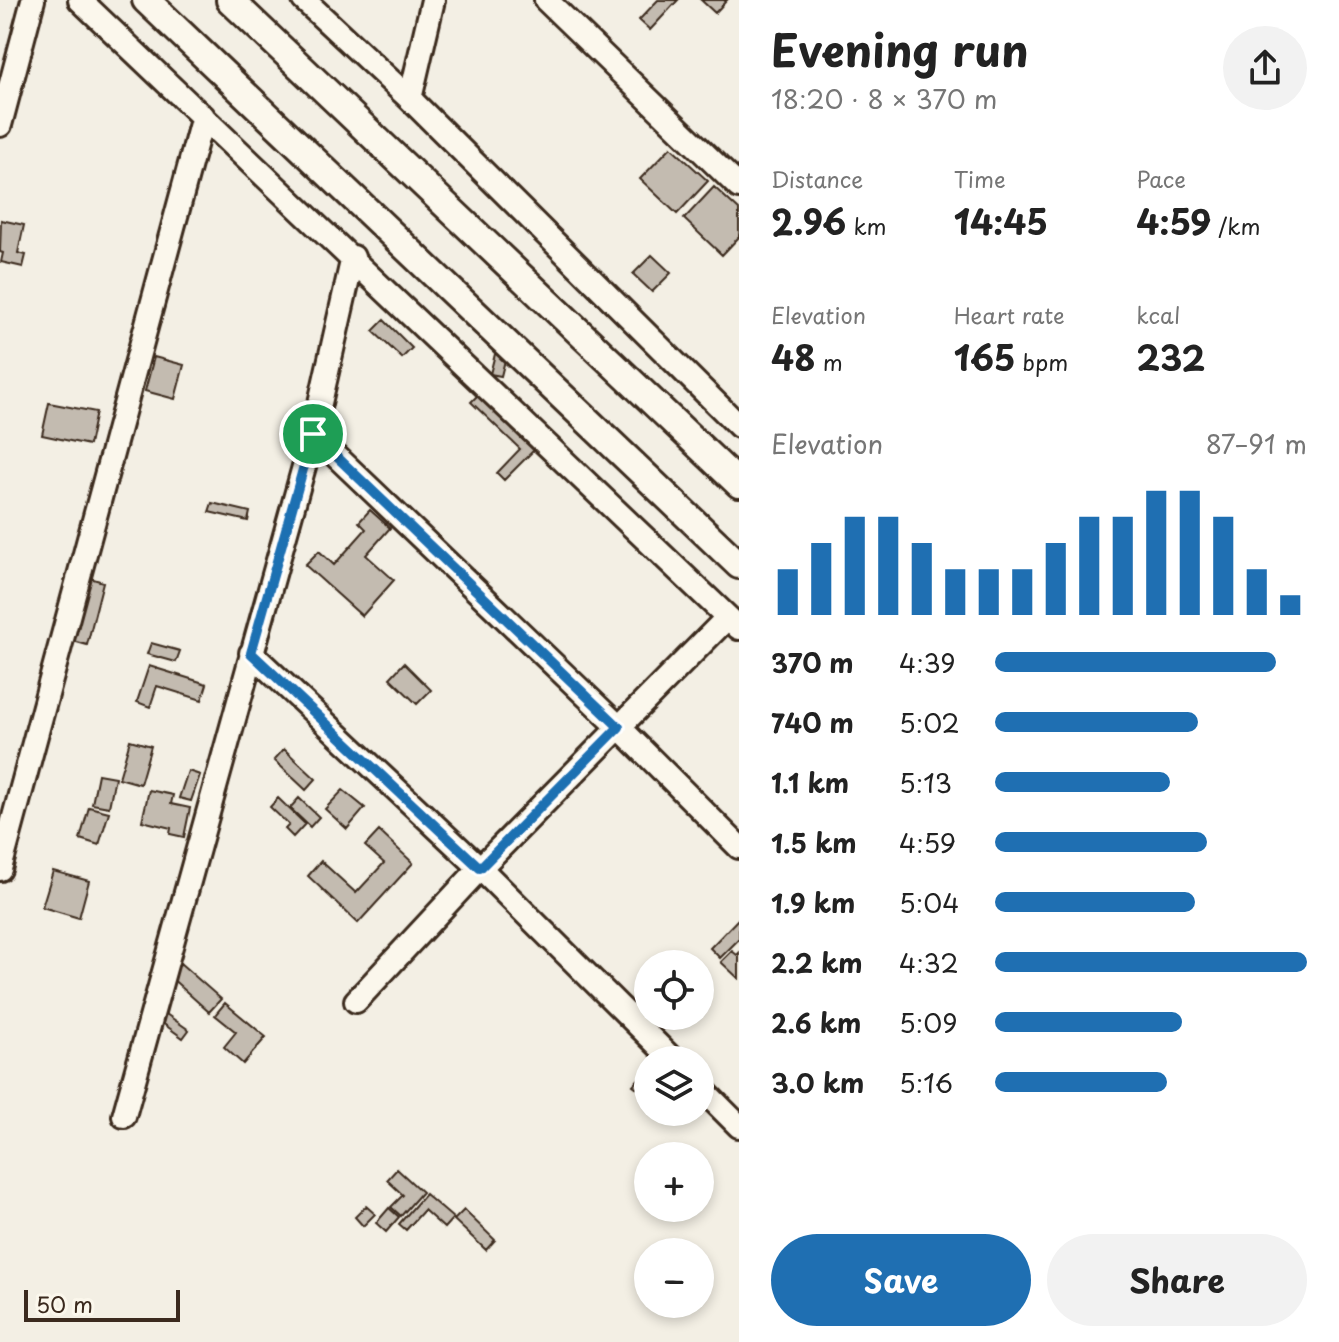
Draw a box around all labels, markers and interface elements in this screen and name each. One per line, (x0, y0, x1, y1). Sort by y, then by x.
text: Evening run (771, 16, 1029, 82)
button: share (1223, 26, 1307, 110)
text: 18:20 · 8 × 370 m (771, 79, 998, 118)
text: Distance (771, 162, 863, 195)
text: Time (954, 162, 1006, 195)
text: Pace (1136, 162, 1186, 195)
text: 2.96 (771, 195, 846, 247)
text: 14:45 (954, 195, 1048, 247)
text: 4:59 (1136, 195, 1211, 247)
text: km (846, 209, 887, 242)
text: /km (1211, 209, 1260, 242)
text: Elevation (771, 298, 866, 331)
text: Heart rate (954, 298, 1065, 331)
text: kcal (1136, 298, 1180, 331)
text: 48 (771, 331, 816, 383)
text: 165 (954, 331, 1015, 383)
text: 232 (1136, 331, 1205, 383)
text: m (816, 345, 843, 378)
text: bpm (1015, 345, 1068, 378)
pin (279, 400, 347, 468)
icon: arrive (291, 412, 335, 456)
text: Elevation (771, 424, 883, 463)
text: 87–91 m (1206, 424, 1307, 463)
text: 370 m (771, 643, 854, 682)
text: 4:39 (899, 643, 955, 682)
text: 740 m (771, 703, 854, 742)
text: 5:02 (899, 703, 960, 742)
text: 1.1 km (771, 763, 849, 802)
text: 5:13 (899, 763, 952, 802)
text: 1.5 km (771, 823, 857, 862)
text: 4:59 (899, 823, 956, 862)
text: 1.9 km (771, 883, 855, 922)
text: 5:04 (899, 883, 959, 922)
text: 2.2 km (771, 943, 862, 982)
text: 4:32 (899, 943, 959, 982)
map controls (634, 950, 714, 1318)
button: locate (634, 950, 714, 1030)
text: 2.6 km (771, 1003, 861, 1042)
text: 5:09 (899, 1003, 957, 1042)
button: layers (634, 1046, 714, 1126)
text: 3.0 km (771, 1063, 864, 1102)
text: 5:16 (899, 1063, 953, 1102)
button: + (634, 1142, 714, 1222)
button: Save (771, 1234, 1031, 1326)
button: Share (1047, 1234, 1307, 1326)
button: − (634, 1238, 714, 1318)
scale bar (24, 1286, 180, 1322)
text: 50 m (36, 1287, 93, 1320)

